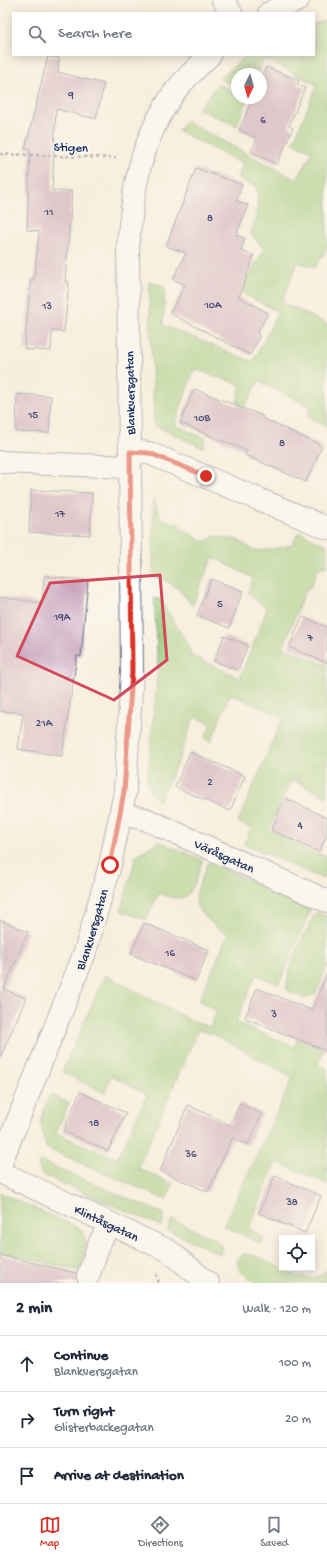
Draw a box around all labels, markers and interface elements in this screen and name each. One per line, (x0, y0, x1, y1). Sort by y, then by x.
search box (12, 12, 315, 56)
icon: search (26, 23, 48, 45)
text: Search here (58, 25, 132, 43)
north arrow (231, 68, 267, 104)
house number: 9 (67, 90, 74, 102)
house number: 6 (260, 115, 266, 127)
street label: Stigen (53, 140, 89, 157)
house number: 11 (44, 207, 53, 219)
house number: 8 (207, 213, 213, 225)
house number: 10A (203, 300, 222, 312)
house number: 13 (41, 301, 52, 313)
street label: Blankversgatan (123, 350, 140, 436)
house number: 15 (27, 410, 38, 422)
house number: 10B (193, 413, 211, 425)
house number: 8 (279, 438, 285, 450)
route end (197, 467, 215, 485)
house number: 17 (54, 509, 65, 521)
house number: 5 (217, 599, 223, 611)
house number: 19A (53, 612, 71, 624)
house number: 7 (306, 633, 313, 645)
house number: 21A (36, 718, 53, 730)
house number: 2 (207, 777, 213, 789)
house number: 4 (297, 820, 303, 832)
street label: Väråsgatan (190, 837, 257, 878)
route start (101, 856, 119, 874)
street label: Blankversgatan (73, 887, 113, 974)
house number: 16 (164, 948, 175, 960)
house number: 3 (270, 1009, 277, 1021)
house number: 18 (88, 1118, 99, 1130)
house number: 36 (184, 1149, 197, 1161)
house number: 38 (285, 1197, 298, 1209)
street label: Klintåsgatan (71, 1203, 141, 1246)
map controls (279, 1235, 315, 1271)
button: locate (279, 1235, 315, 1271)
text: 2 min (16, 1299, 52, 1319)
text: Walk · 120 m (243, 1302, 311, 1317)
text: Continue (54, 1347, 108, 1365)
icon: ahead (16, 1353, 38, 1375)
text: 100 m (279, 1356, 311, 1371)
text: Blankversgatan (54, 1365, 138, 1380)
text: Turn right (54, 1403, 114, 1421)
icon: right (16, 1409, 38, 1431)
text: 20 m (285, 1412, 311, 1427)
text: Glisterbackegatan (54, 1421, 154, 1436)
icon: arrive (16, 1465, 38, 1487)
text: Arrive at destination (54, 1467, 184, 1485)
tab: Map (39, 1514, 61, 1550)
tab: Directions (138, 1514, 183, 1550)
tab: Saved (260, 1514, 288, 1550)

